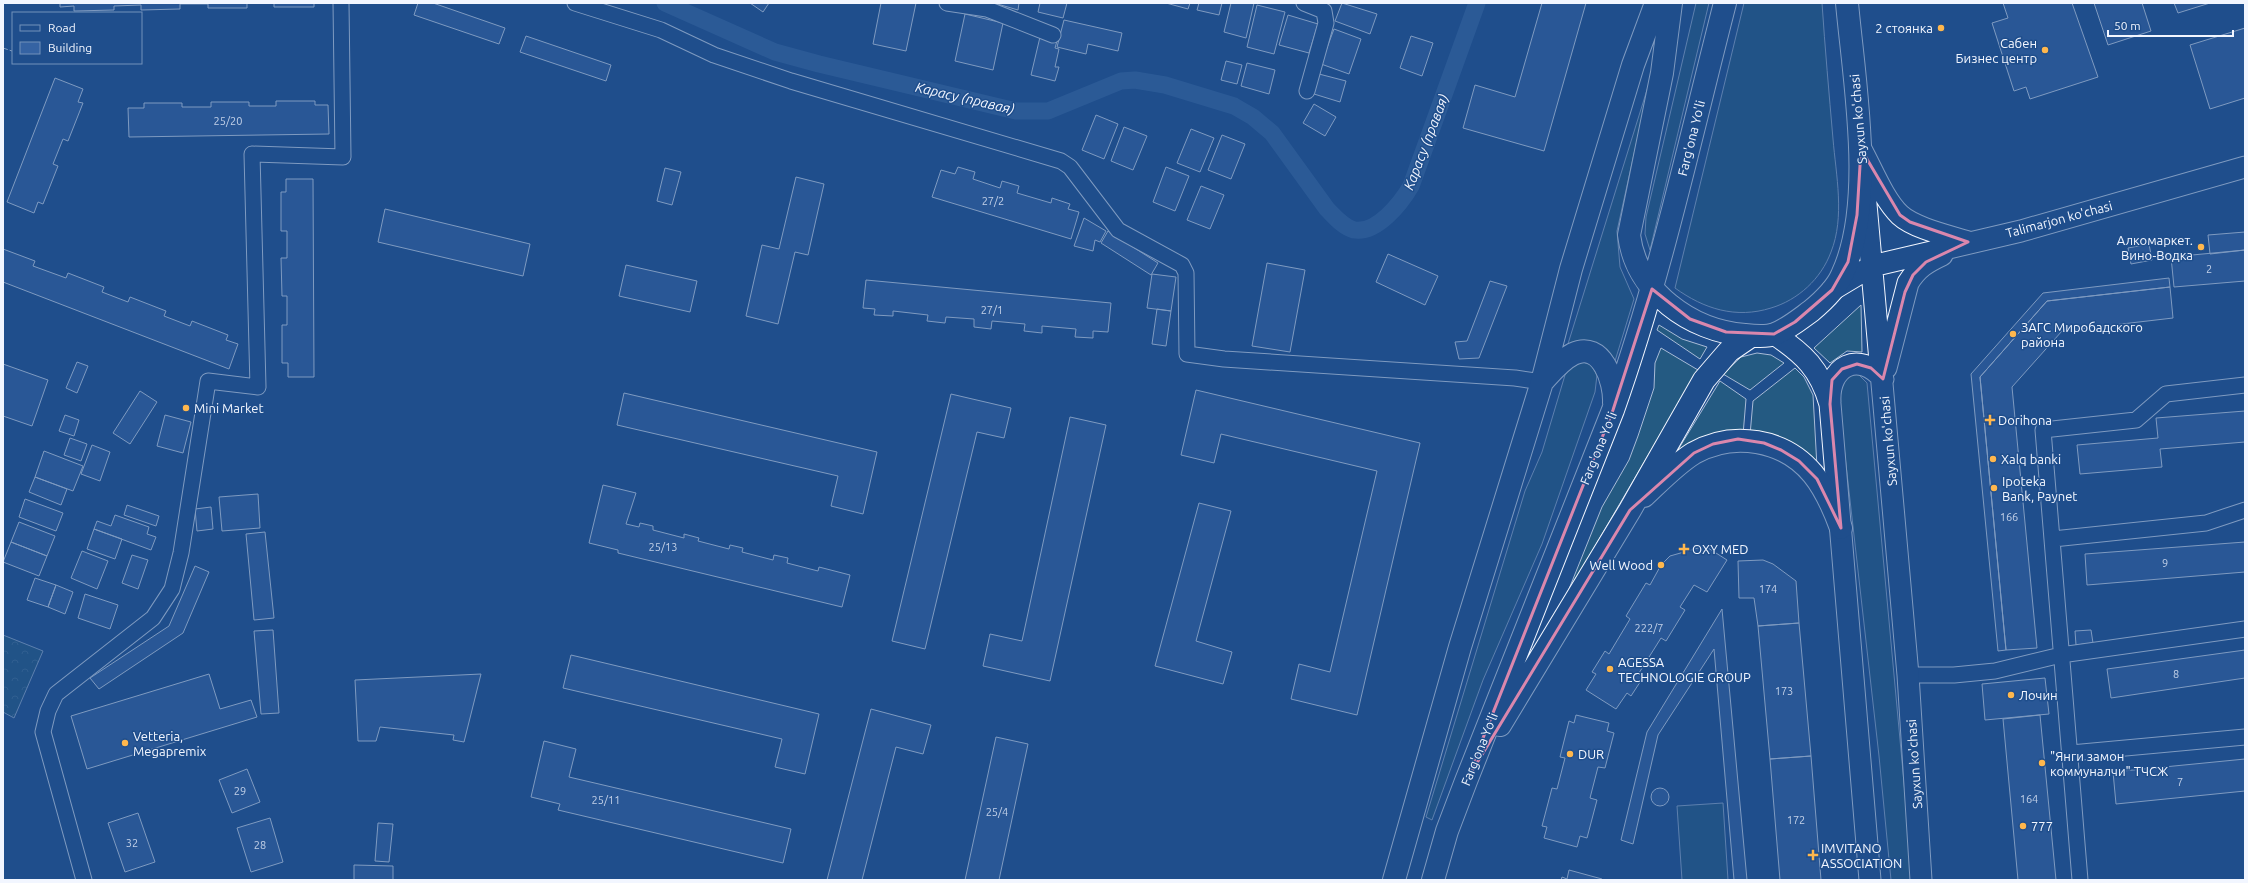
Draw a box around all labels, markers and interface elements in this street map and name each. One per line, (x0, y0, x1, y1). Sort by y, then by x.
legend (12, 12, 142, 64)
scale bar (2108, 12, 2233, 38)
text: 50 m (2114, 19, 2141, 32)
text: Road (48, 21, 76, 34)
place label: 2 стоянка (1875, 21, 1933, 35)
marker: 2 стоянка (1936, 23, 1946, 33)
place label: Сабен Бизнес центр (1956, 36, 2037, 65)
text: Building (48, 41, 92, 54)
marker: Сабен Бизнес центр (2040, 45, 2050, 55)
street label: Sayxun ko'chasi (1847, 74, 1869, 164)
water label: Карасу (правая) (914, 79, 1016, 117)
water label: Карасу (правая) (1400, 92, 1452, 192)
street label: Farg'ona Yo'li (1675, 99, 1707, 177)
house number: 25/20 (214, 115, 242, 127)
house number: 27/2 (982, 195, 1004, 207)
street label: Talimarjon ko'chasi (2004, 198, 2114, 240)
place label: Алкомаркет. Вино-Водка (2117, 233, 2193, 262)
marker: Алкомаркет. Вино-Водка (2196, 242, 2206, 252)
house number: 2 (2206, 263, 2212, 275)
house number: 27/1 (981, 304, 1003, 316)
place label: ЗАГС Миробадского района (2021, 320, 2143, 349)
marker: ЗАГС Миробадского района (2008, 329, 2018, 339)
street label: Sayxun ko'chasi (1877, 396, 1899, 486)
place label: Mini Market (194, 401, 264, 415)
marker: Mini Market (181, 403, 191, 413)
street label: Farg'ona Yo'li (1577, 410, 1619, 486)
place label: Dorihona (1998, 413, 2052, 427)
marker: Dorihona (1985, 415, 1995, 425)
place label: Xalq banki (2001, 452, 2061, 466)
marker: Xalq banki (1988, 454, 1998, 464)
place label: Ipoteka Bank, Paynet (2002, 474, 2077, 504)
marker: Ipoteka Bank, Paynet (1989, 483, 1999, 493)
house number: 166 (2000, 511, 2018, 523)
house number: 25/13 (649, 541, 677, 553)
place label: OXY MED (1692, 542, 1748, 556)
marker: OXY MED (1679, 544, 1689, 554)
house number: 9 (2162, 557, 2168, 569)
place label: Well Wood (1590, 558, 1653, 572)
marker: Well Wood (1656, 560, 1666, 570)
house number: 174 (1759, 583, 1777, 595)
house number: 222/7 (1635, 622, 1663, 634)
place label: AGESSA TECHNOLOGIE GROUP (1618, 655, 1751, 684)
marker: AGESSA TECHNOLOGIE GROUP (1605, 664, 1615, 674)
house number: 8 (2173, 668, 2179, 680)
house number: 173 (1775, 685, 1793, 697)
place label: Лочин (2019, 688, 2058, 702)
marker: Лочин (2006, 690, 2016, 700)
street label: Farg'ona Yo'li (1458, 711, 1500, 787)
street label: Sayxun ko'chasi (1904, 719, 1924, 809)
place label: Vetteria, Megapremix (133, 729, 207, 758)
marker: Vetteria, Megapremix (120, 738, 130, 748)
place label: DUR (1578, 747, 1604, 761)
marker: DUR (1565, 749, 1575, 759)
place label: "Янги замон коммуналчи" ТЧСЖ (2050, 749, 2168, 778)
marker: "Янги замон коммуналчи" ТЧСЖ (2037, 758, 2047, 768)
house number: 7 (2177, 776, 2183, 788)
house number: 29 (234, 785, 246, 797)
house number: 164 (2020, 793, 2038, 805)
house number: 25/11 (592, 794, 620, 806)
house number: 25/4 (986, 806, 1008, 818)
house number: 172 (1787, 814, 1805, 826)
place label: 777 (2031, 819, 2053, 833)
marker: 777 (2018, 821, 2028, 831)
house number: 32 (126, 837, 138, 849)
house number: 28 (254, 839, 266, 851)
place label: IMVITANO ASSOCIATION (1821, 841, 1902, 870)
marker: IMVITANO ASSOCIATION (1808, 850, 1818, 860)

